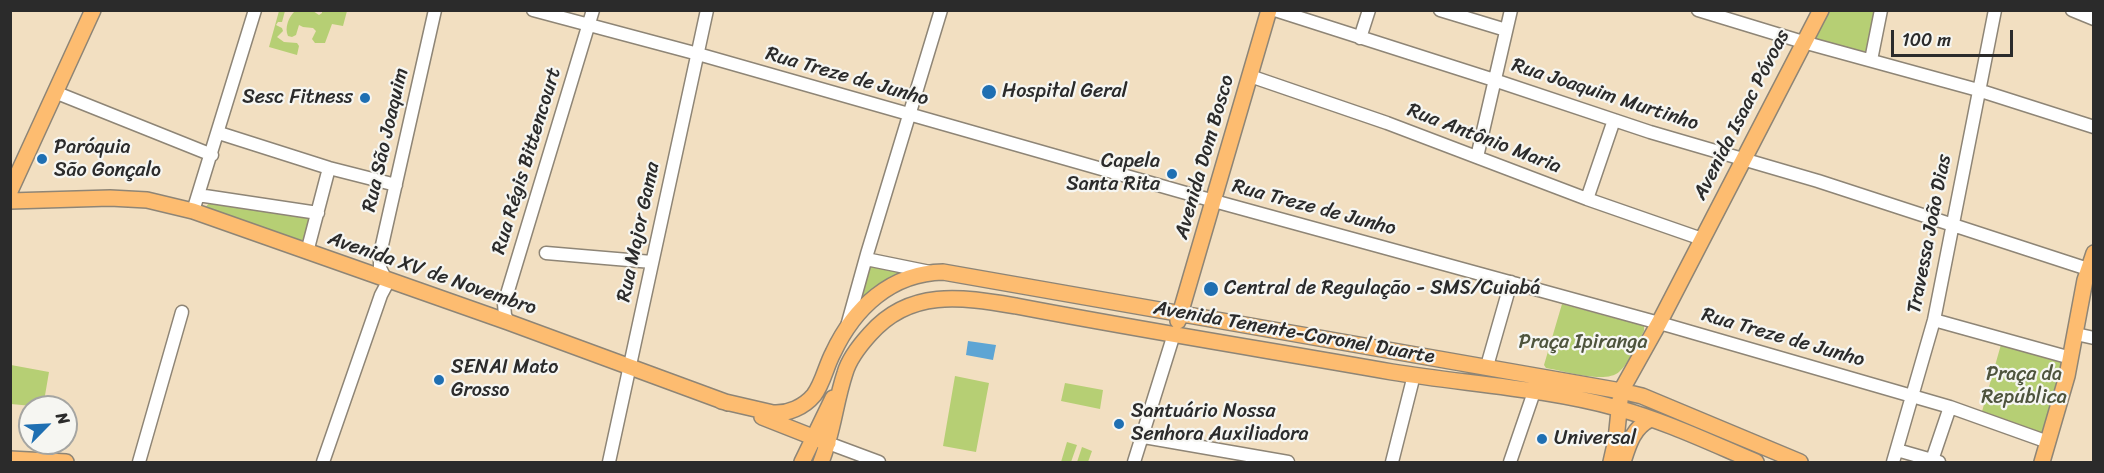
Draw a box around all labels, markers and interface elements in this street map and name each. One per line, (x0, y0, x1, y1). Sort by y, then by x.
scale bar (1894, 18, 2016, 56)
text: 100 m (1902, 24, 1951, 56)
street label: Avenida Isaac Póvoas (1689, 26, 1795, 204)
street label: Rua Treze de Junho (763, 42, 931, 112)
street label: Rua Joaquim Murtinho (1509, 53, 1701, 137)
street label: Rua Régis Bittencourt (487, 65, 567, 257)
street label: Rua São Joaquim (358, 66, 414, 214)
street label: Avenida Dom Bosco (1170, 72, 1240, 242)
place label: Hospital Geral (1002, 80, 1127, 104)
marker: Hospital Geral (980, 83, 998, 101)
place label: Sesc Fitness (242, 86, 353, 110)
marker: Sesc Fitness (358, 91, 372, 105)
street label: Rua Antônio Maria (1404, 99, 1564, 179)
place label: Paróquia São Gonçalo (54, 136, 161, 183)
place label: Capela Santa Rita (1066, 150, 1160, 197)
marker: Paróquia São Gonçalo (35, 152, 49, 166)
street label: Travessa João Dias (1903, 152, 1957, 316)
street label: Rua Major Gama (612, 160, 666, 304)
marker: Capela Santa Rita (1165, 167, 1179, 181)
street label: Rua Treze de Junho (1230, 175, 1398, 241)
street label: Avenida XV de Novembro (325, 227, 539, 321)
place label: Central de Regulação - SMS/Cuiabá (1224, 277, 1540, 301)
marker: Central de Regulação - SMS/Cuiabá (1202, 280, 1220, 298)
street label: Avenida Tenente-Coronel Duarte (1152, 296, 1436, 370)
street label: Rua Treze de Junho (1699, 303, 1867, 373)
park label: Praça Ipiranga (1519, 331, 1647, 355)
place label: SENAI Mato Grosso (451, 356, 558, 403)
park label: Praça da República (1981, 363, 2067, 410)
marker: SENAI Mato Grosso (432, 373, 446, 387)
north arrow (18, 395, 78, 455)
place label: Santuário Nossa Senhora Auxiliadora (1131, 400, 1308, 447)
text: N (48, 407, 79, 429)
marker: Santuário Nossa Senhora Auxiliadora (1112, 417, 1126, 431)
place label: Universal (1554, 427, 1636, 451)
marker: Universal (1535, 432, 1549, 446)

